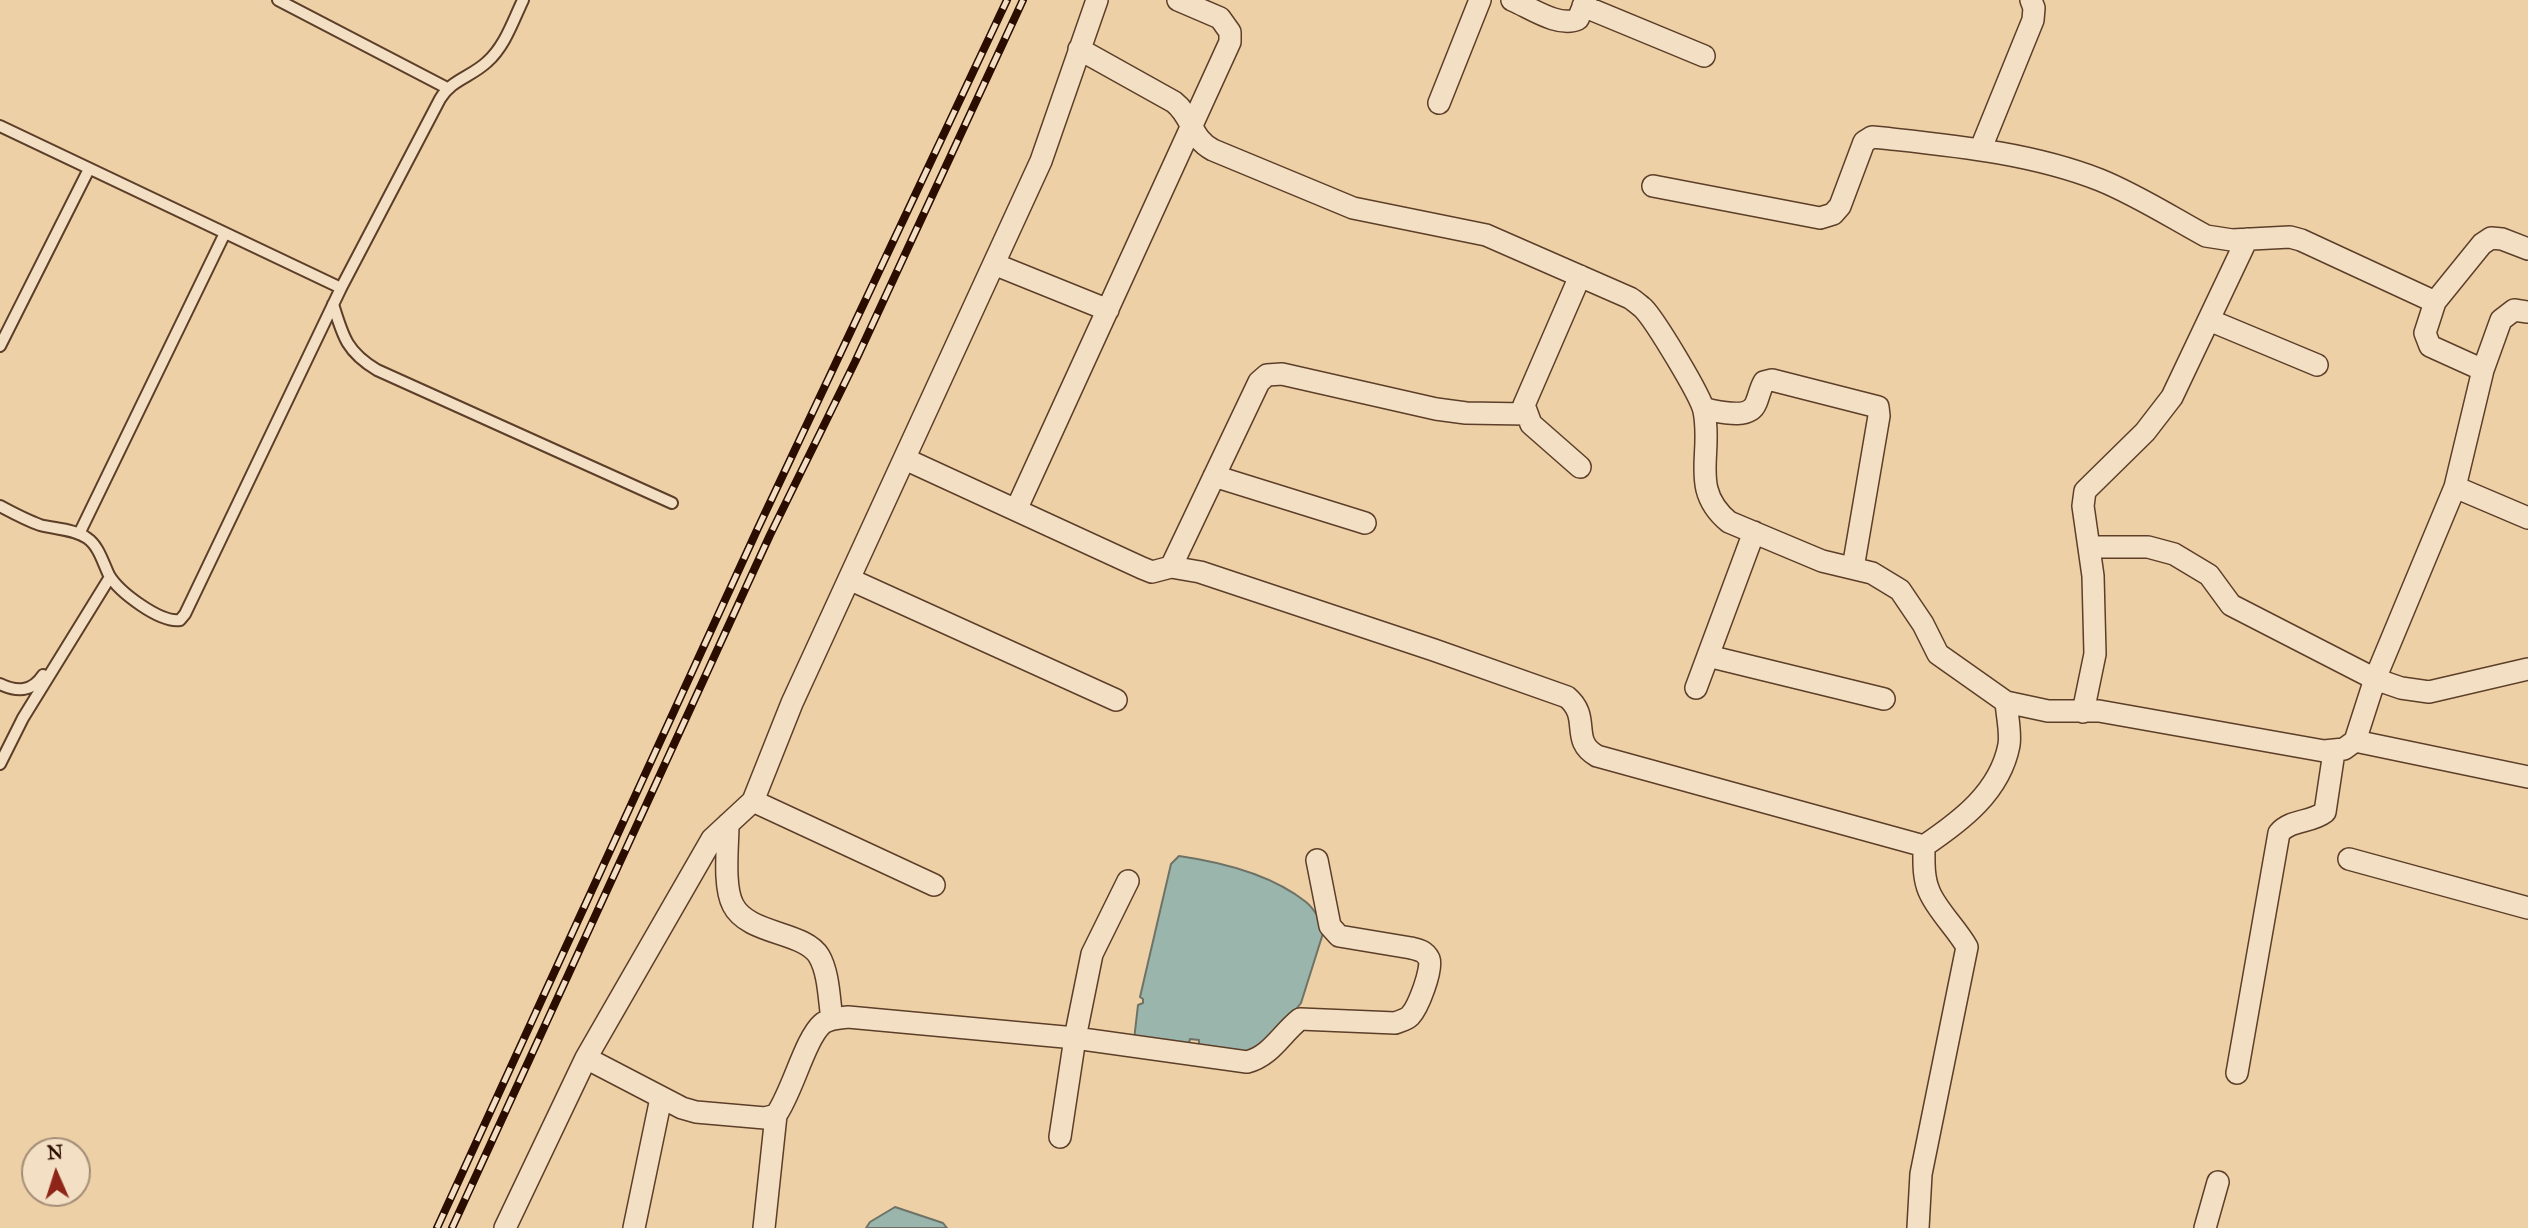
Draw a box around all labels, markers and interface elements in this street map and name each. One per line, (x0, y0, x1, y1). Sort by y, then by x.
north arrow (21, 1137, 91, 1207)
text: N (46, 1141, 64, 1164)

